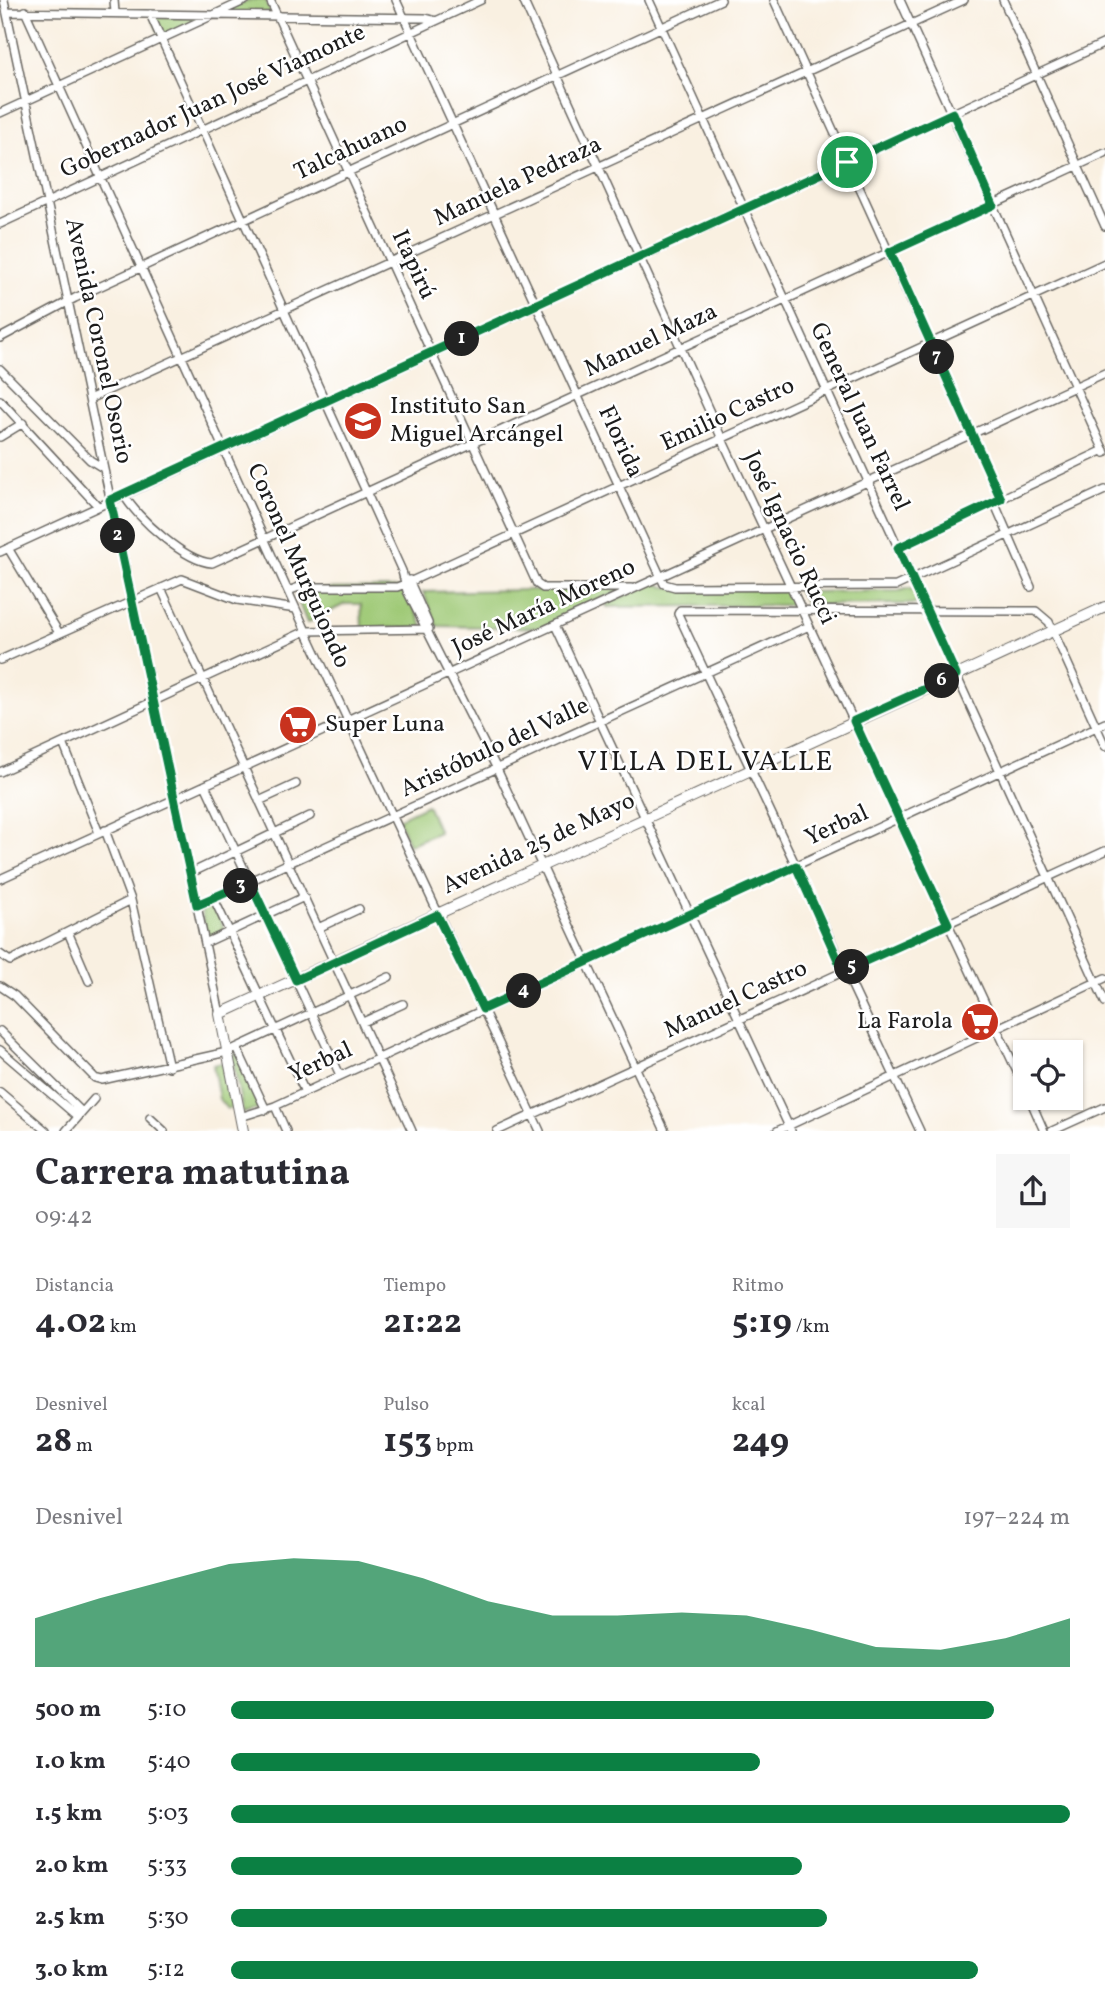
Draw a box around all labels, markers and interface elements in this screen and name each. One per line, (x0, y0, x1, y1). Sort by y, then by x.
street label: Gobernador Juan José Viamonte (55, 16, 371, 188)
street label: Talcahuano (289, 108, 413, 190)
street label: Manuela Pedraza (428, 128, 608, 236)
pin (817, 132, 877, 192)
icon: arrive (828, 143, 866, 181)
street label: Avenida Coronel Osorio (55, 215, 141, 467)
street label: Itapirú (382, 225, 444, 305)
street label: Manuel Maza (579, 295, 723, 387)
street label: General Juan Farrel (800, 317, 918, 517)
pin: 1 (444, 322, 480, 356)
text: 1 (458, 325, 465, 351)
pin: 7 (920, 340, 954, 374)
text: 7 (932, 343, 941, 369)
street label: Emilio Castro (656, 369, 800, 461)
place label: Instituto San Miguel Arcángel (390, 390, 564, 452)
school or university icon: Instituto San Miguel Arcángel (342, 400, 384, 442)
street label: Florida (588, 400, 652, 484)
street label: José Ignacio Rucci (734, 445, 844, 631)
street label: Coronel Murguiondo (238, 458, 358, 674)
pin: 2 (100, 518, 136, 554)
text: 2 (113, 522, 122, 548)
street label: José María Moreno (447, 551, 641, 665)
pin: 6 (925, 664, 960, 698)
text: 6 (936, 667, 947, 693)
street label: Aristóbulo del Valle (395, 689, 595, 807)
supermarket icon: Super Luna (277, 704, 319, 746)
place label: Super Luna (325, 708, 445, 742)
district label: VILLA DEL VALLE (578, 743, 834, 782)
street label: Avenida 25 de Mayo (437, 784, 641, 904)
street label: Yerbal (800, 797, 874, 855)
pin: 3 (224, 868, 258, 903)
text: 3 (236, 872, 245, 898)
pin: 5 (834, 950, 870, 984)
street label: Manuel Castro (659, 952, 813, 1048)
text: 5 (847, 953, 856, 979)
pin: 4 (506, 974, 542, 1009)
text: 4 (518, 977, 529, 1003)
supermarket icon: La Farola (959, 1001, 1001, 1043)
place label: La Farola (857, 1005, 953, 1039)
street label: Yerbal (284, 1034, 358, 1092)
map controls (1013, 1040, 1083, 1110)
button: locate (1013, 1040, 1083, 1110)
text: Carrera matutina (35, 1148, 350, 1201)
button: share (996, 1154, 1070, 1228)
text: 09:42 (35, 1201, 93, 1233)
text: Distancia (35, 1273, 114, 1299)
text: Tiempo (383, 1273, 446, 1299)
text: Ritmo (732, 1273, 784, 1299)
text: 4.02 (35, 1299, 106, 1347)
text: 21:22 (383, 1299, 462, 1347)
text: 5:19 (732, 1299, 792, 1347)
text: km (106, 1314, 137, 1340)
text: /km (792, 1314, 830, 1340)
text: Desnivel (35, 1392, 108, 1418)
text: Pulso (383, 1392, 429, 1418)
text: kcal (732, 1392, 765, 1418)
text: 28 (35, 1418, 72, 1466)
text: 153 (383, 1418, 432, 1466)
text: 249 (732, 1418, 789, 1466)
text: m (72, 1433, 93, 1459)
text: bpm (432, 1433, 474, 1459)
text: Desnivel (35, 1502, 123, 1534)
text: 197–224 m (963, 1502, 1070, 1534)
text: 500 m (35, 1694, 101, 1726)
text: 5:10 (147, 1694, 186, 1726)
text: 1.0 km (35, 1746, 106, 1778)
text: 5:40 (147, 1746, 191, 1778)
text: 1.5 km (35, 1798, 102, 1830)
text: 5:03 (147, 1798, 189, 1830)
text: 2.0 km (35, 1850, 108, 1882)
text: 5:33 (147, 1850, 187, 1882)
text: 2.5 km (35, 1902, 105, 1934)
text: 5:30 (147, 1902, 189, 1934)
text: 3.0 km (35, 1954, 108, 1986)
text: 5:12 (147, 1954, 185, 1986)

